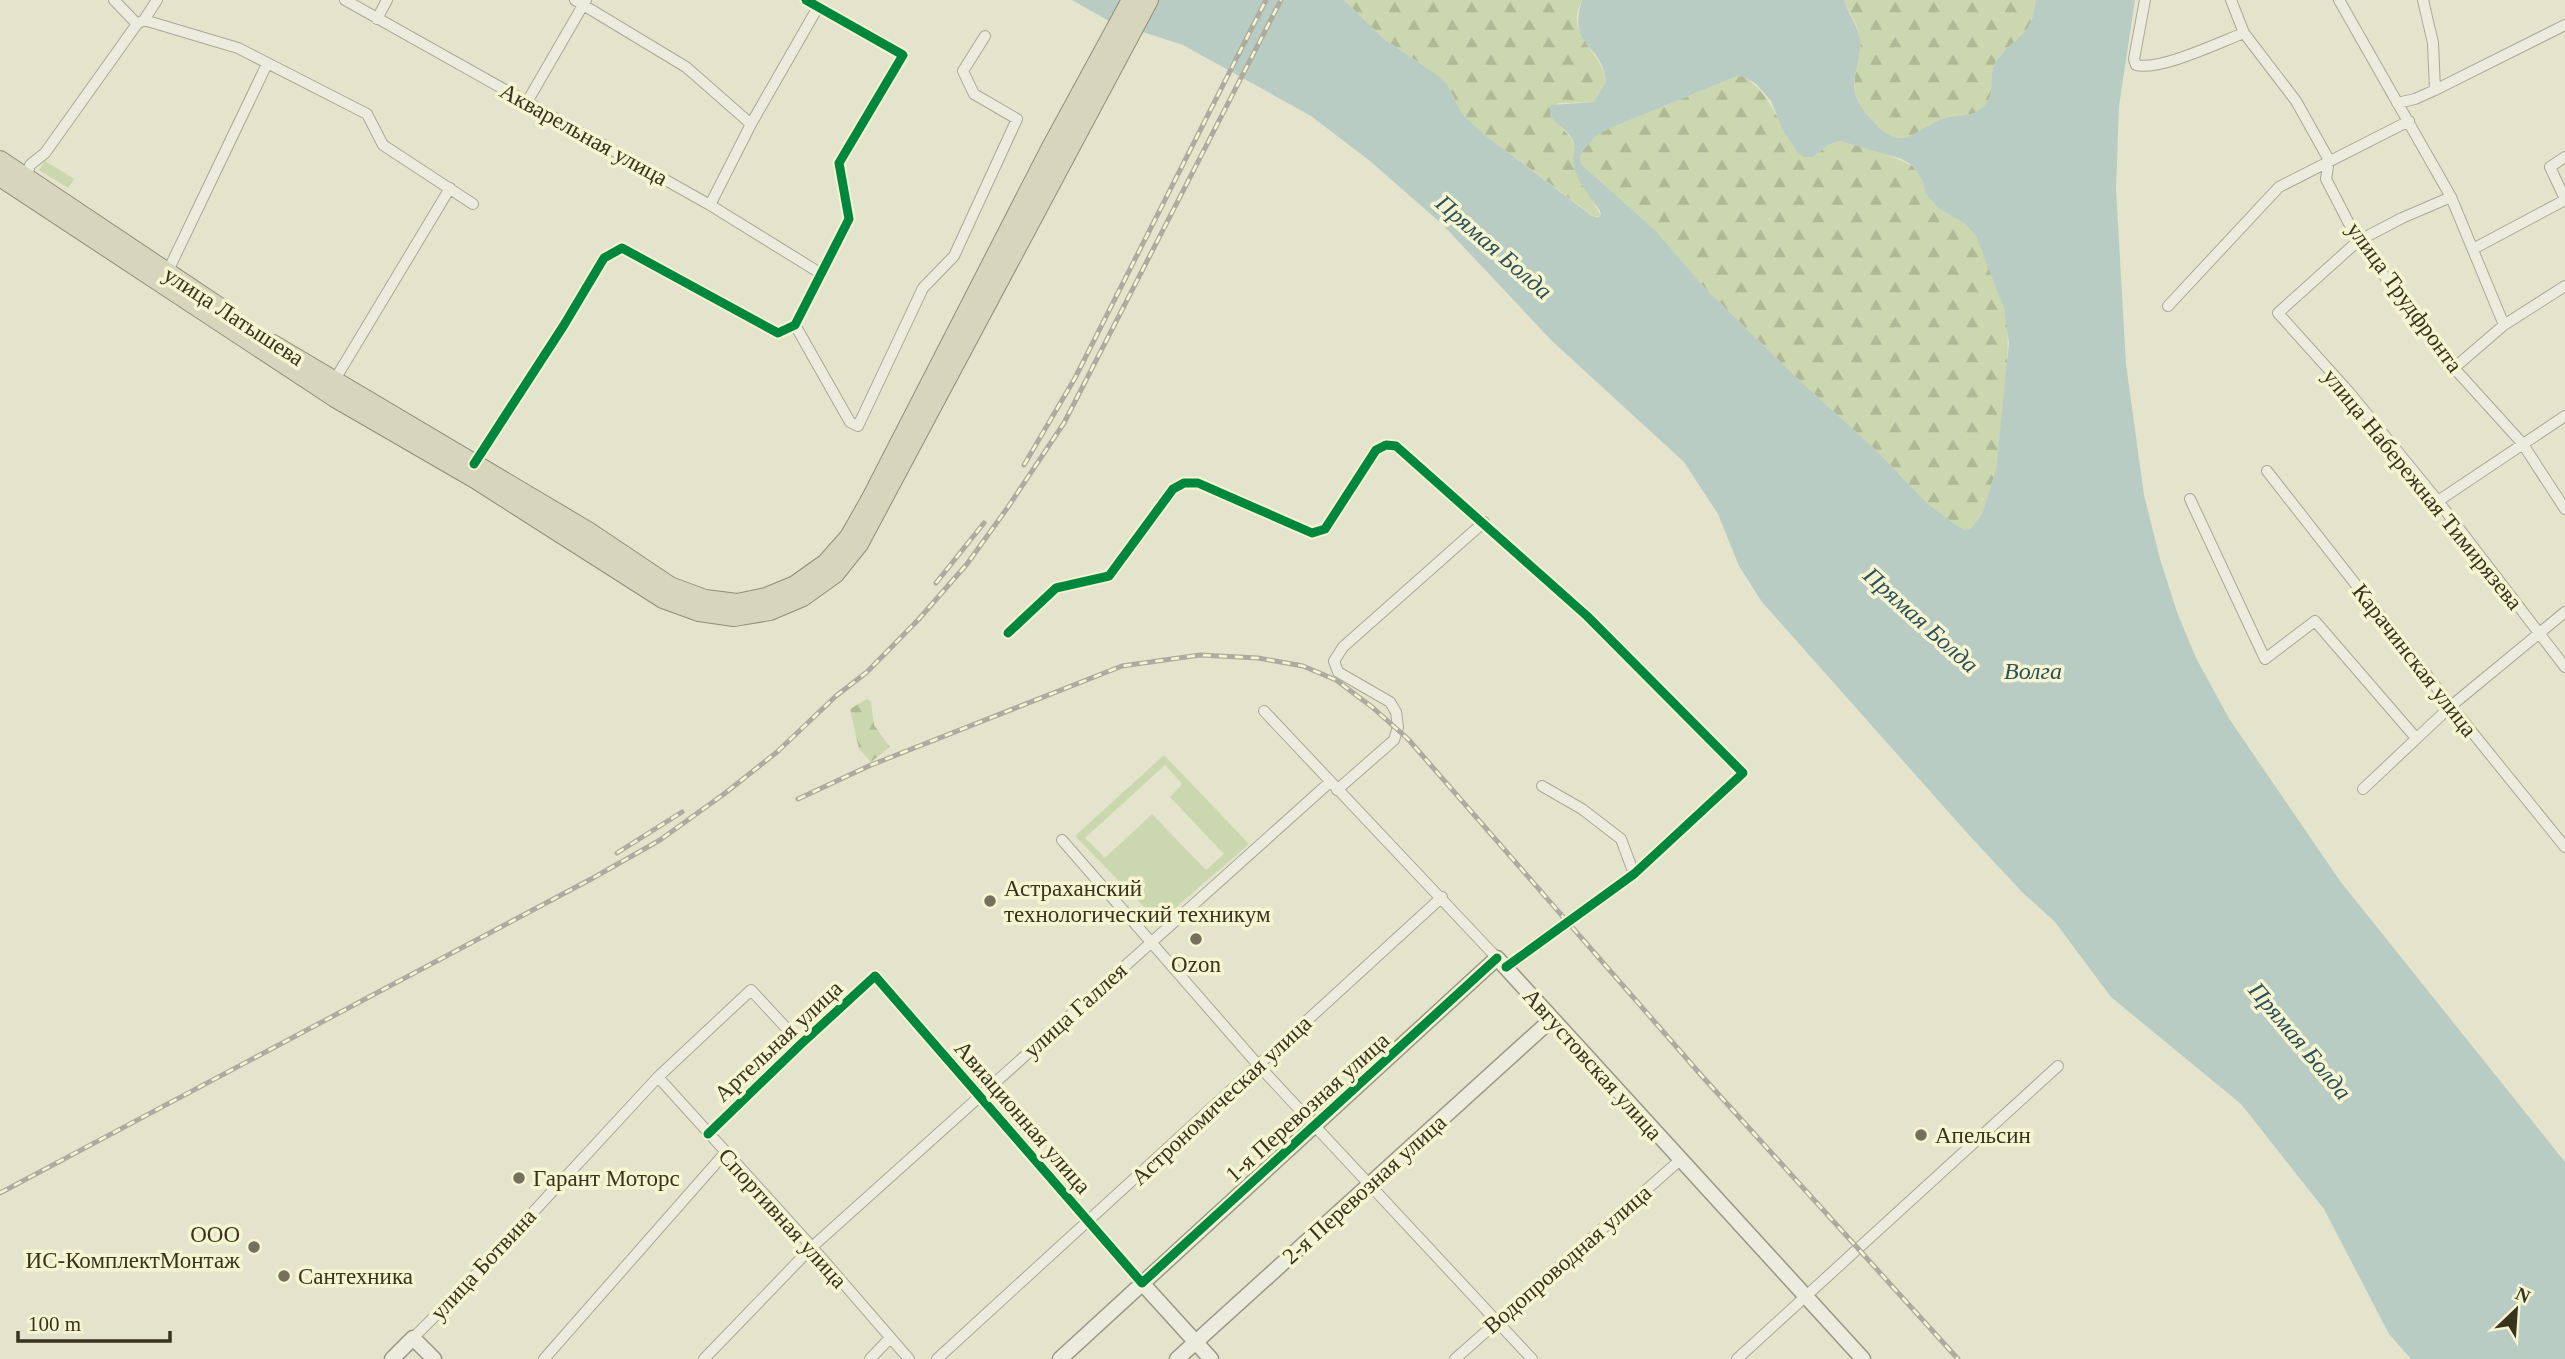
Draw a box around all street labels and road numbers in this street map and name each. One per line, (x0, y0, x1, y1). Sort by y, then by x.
street label: Акварельная улица (496, 78, 672, 191)
street label: улица Трудфронта (2342, 217, 2467, 377)
street label: улица Латышева (159, 262, 308, 371)
street label: улица Набережная Тимирязева (2318, 364, 2527, 615)
street label: Карачинская улица (2347, 579, 2482, 742)
street label: улица Галлея (1019, 958, 1132, 1063)
street label: Артельная улица (709, 976, 847, 1107)
street label: Августовская улица (1518, 984, 1667, 1145)
street label: Астрономическая улица (1126, 1011, 1316, 1190)
street label: 1-я Перевозная улица (1221, 1028, 1394, 1187)
street label: Авиационная улица (950, 1036, 1096, 1199)
street label: 2-я Перевозная улица (1278, 1110, 1451, 1269)
street label: Спортивная улица (713, 1143, 852, 1293)
street label: Водопроводная улица (1479, 1180, 1656, 1339)
street label: улица Ботвина (426, 1204, 541, 1325)

